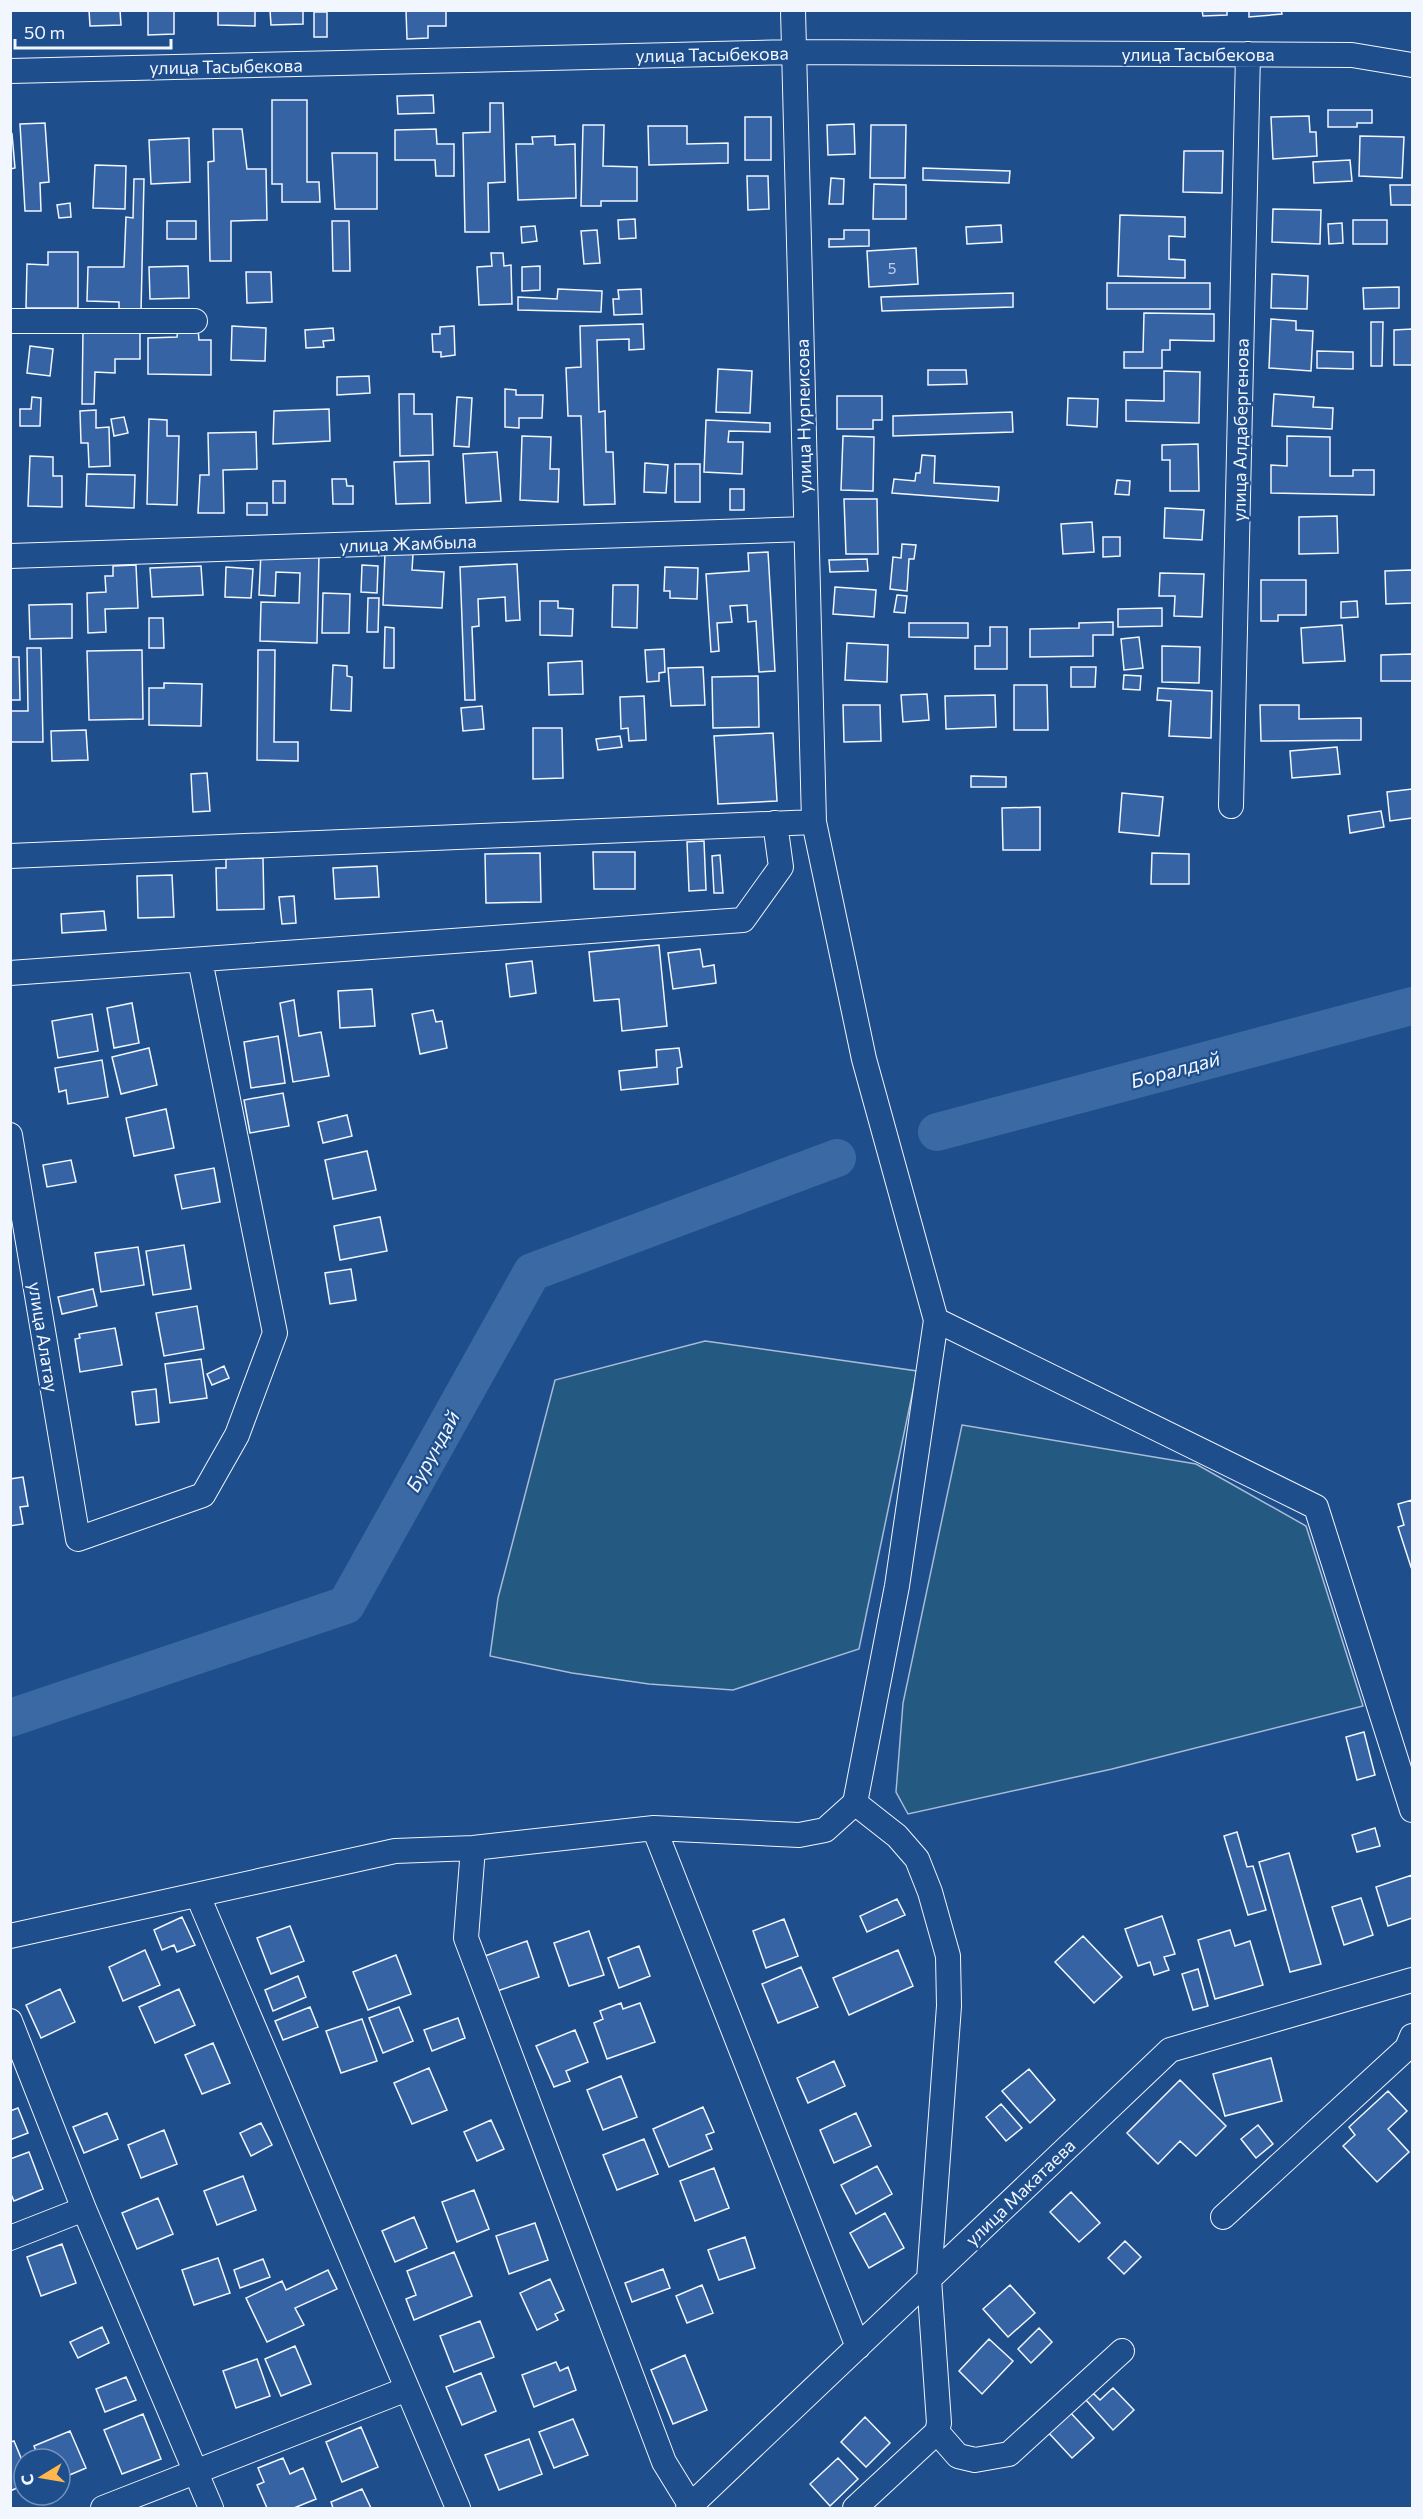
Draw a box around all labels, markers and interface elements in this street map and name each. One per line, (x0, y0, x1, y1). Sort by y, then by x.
scale bar (15, 12, 171, 50)
text: 50 m (24, 21, 65, 43)
street label: улица Тасыбекова (635, 42, 789, 66)
street label: улица Тасыбекова (1121, 43, 1275, 65)
street label: улица Тасыбекова (149, 54, 303, 78)
house number: 5 (888, 259, 896, 277)
street label: улица Алдабергенова (1227, 338, 1253, 522)
street label: улица Нурпеисова (791, 339, 815, 493)
street label: улица Жамбыла (339, 530, 477, 556)
water label: Боралдай (1128, 1045, 1223, 1092)
street label: улица Алатау (24, 1280, 64, 1394)
water label: Бурундай (400, 1406, 464, 1496)
street label: улица Макатаева (960, 2134, 1080, 2250)
north arrow (12, 2447, 72, 2507)
text: С (16, 2473, 37, 2487)

